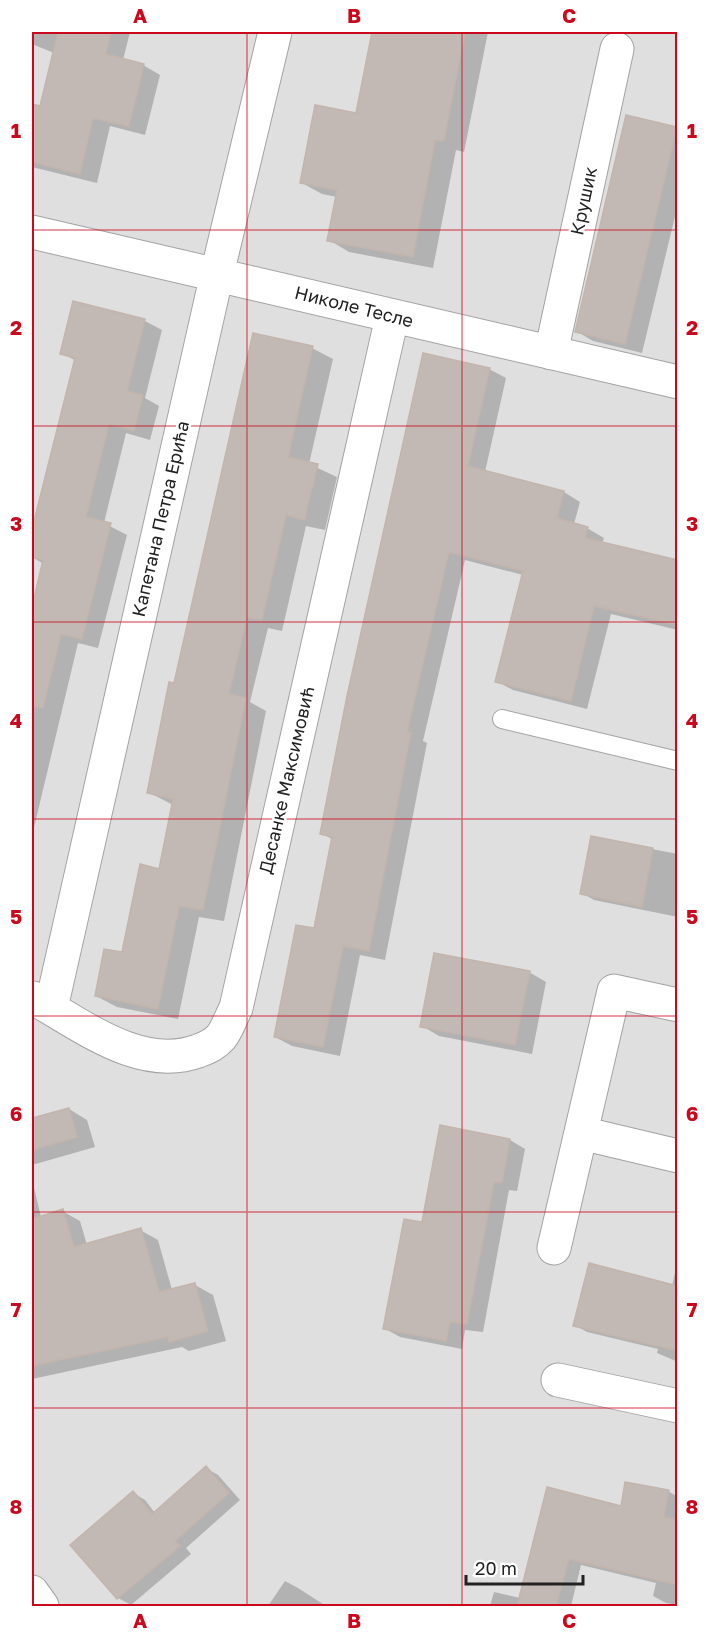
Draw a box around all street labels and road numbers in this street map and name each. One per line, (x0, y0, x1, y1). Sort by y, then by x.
street label: Крушик (565, 165, 601, 237)
street label: Николе Тесле (293, 281, 416, 331)
street label: Капетана Петра Ерића (127, 419, 193, 619)
street label: Десанке Максимовић (254, 684, 318, 876)

